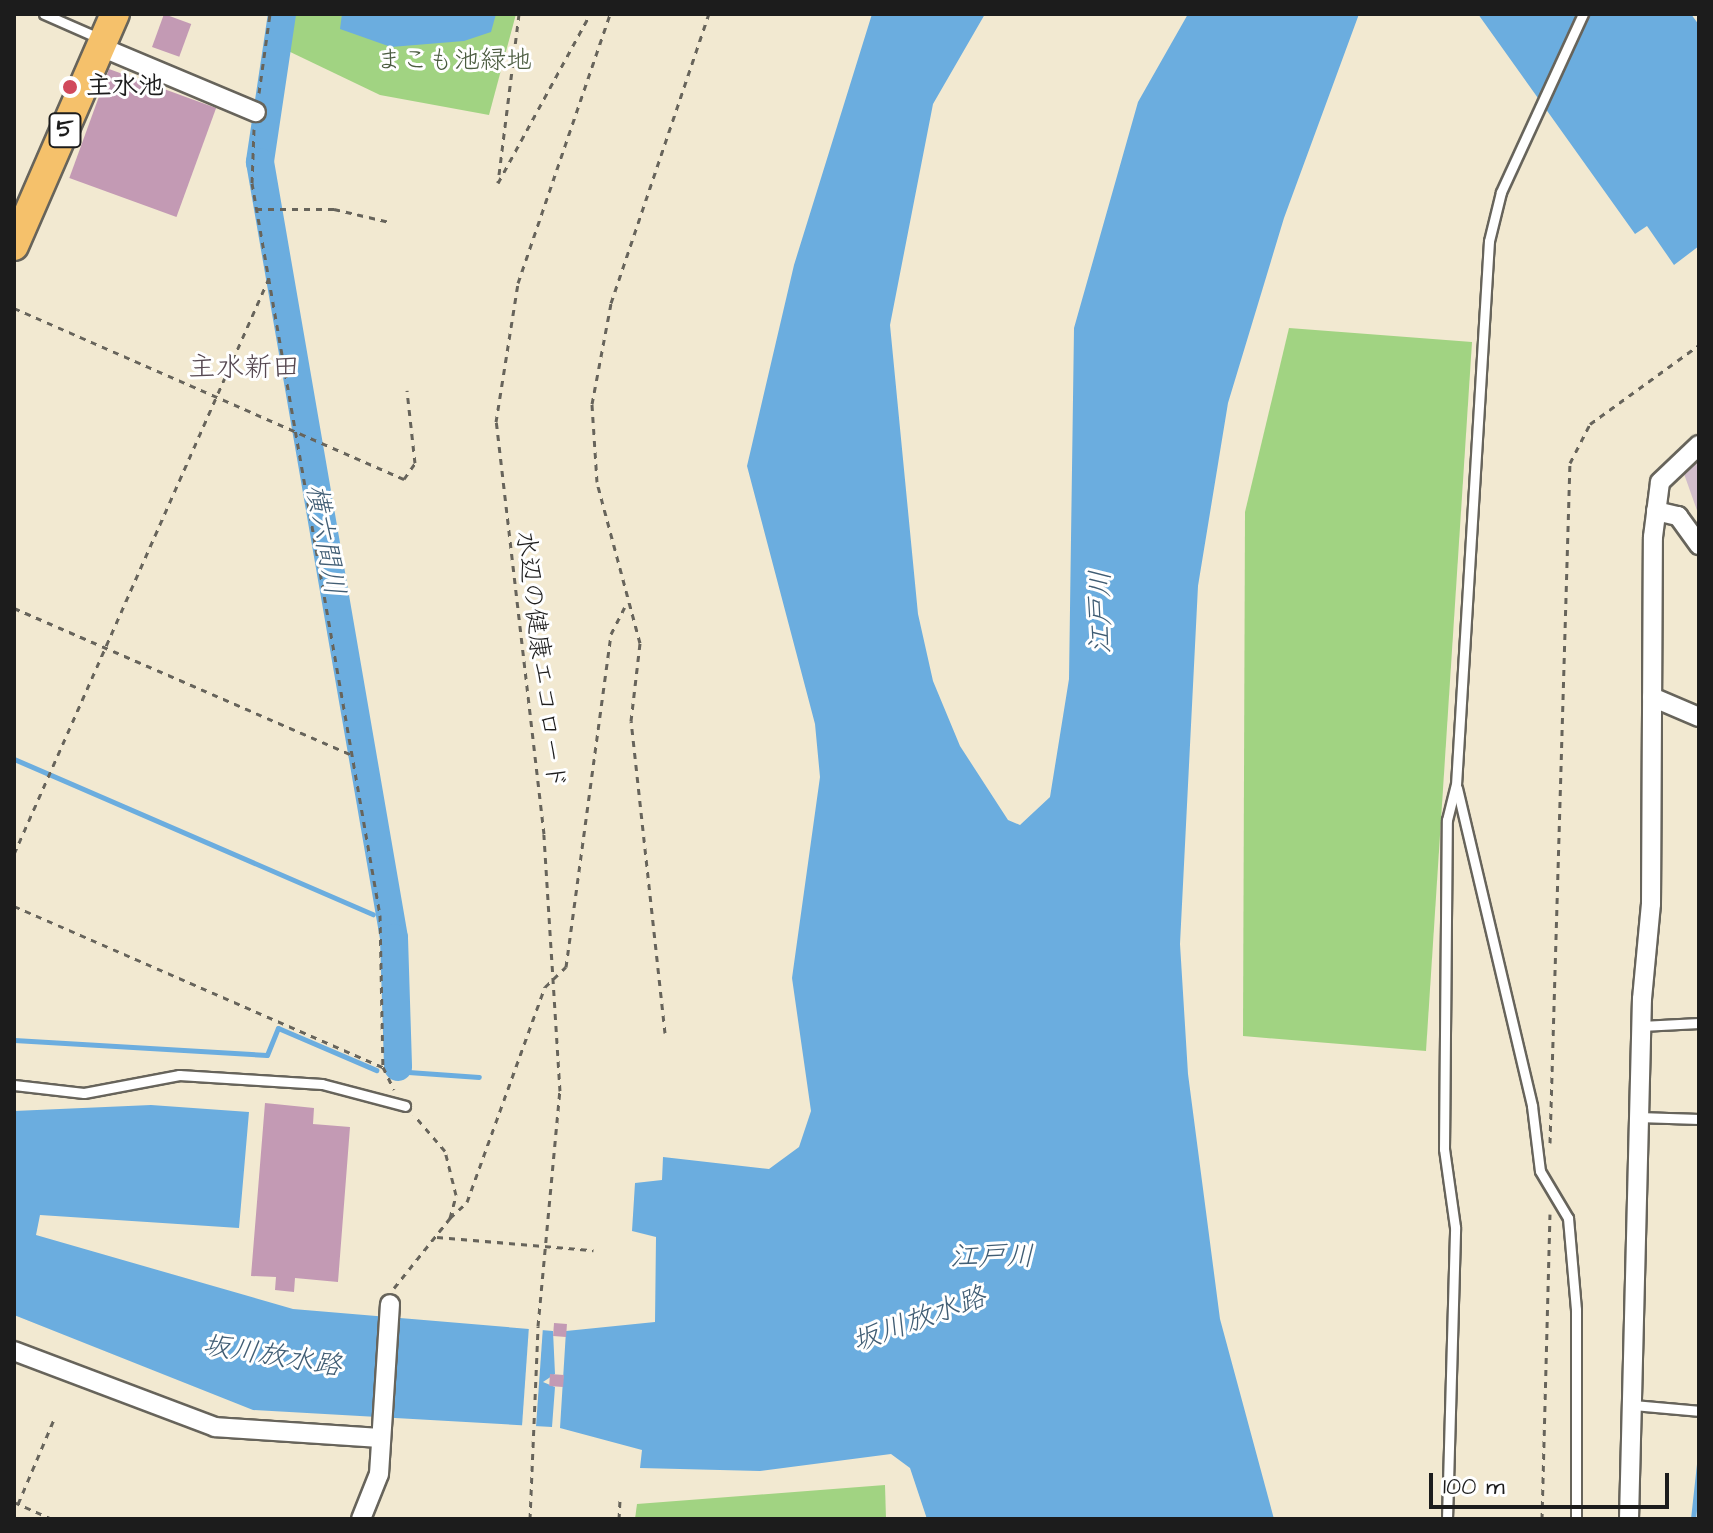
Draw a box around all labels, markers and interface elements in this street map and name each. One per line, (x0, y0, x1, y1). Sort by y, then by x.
park label: まこも池緑地 (376, 45, 532, 77)
place label: 主水池 (86, 71, 164, 103)
marker: 主水池 (61, 78, 79, 96)
road number: 5 (47, 110, 83, 150)
district label: 主水新田 (188, 351, 300, 385)
water label: 横六間川 (299, 482, 351, 598)
street label: 水辺の健康エコロード (509, 529, 571, 791)
water label: 江戸川 (1084, 570, 1118, 654)
water label: 江戸川 (950, 1240, 1034, 1274)
water label: 坂川放水路 (847, 1280, 991, 1360)
water label: 坂川放水路 (200, 1328, 344, 1384)
scale bar (1433, 1457, 1673, 1507)
text: 100 m (1443, 1470, 1505, 1504)

